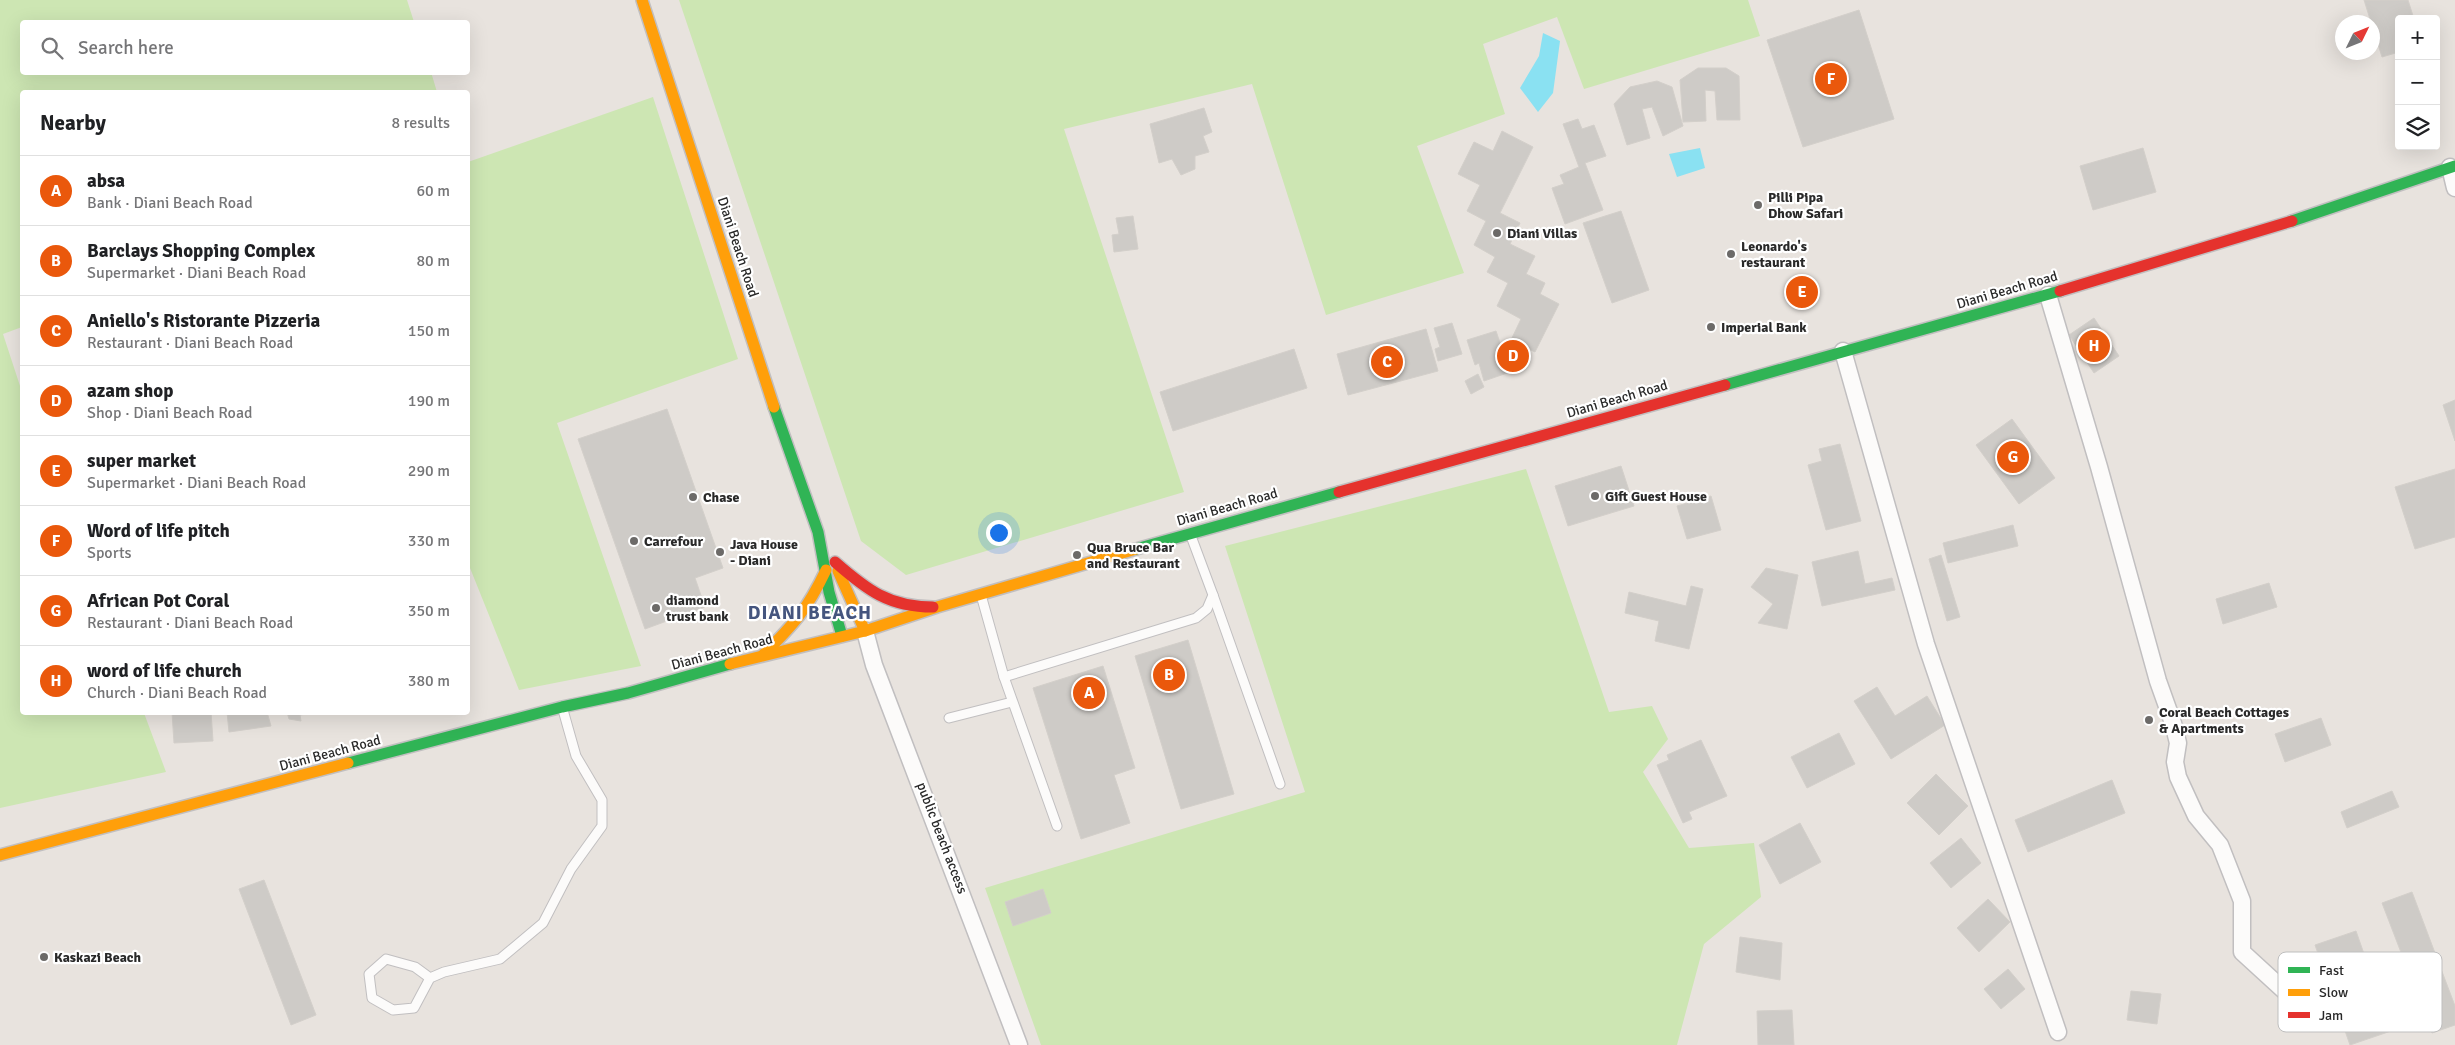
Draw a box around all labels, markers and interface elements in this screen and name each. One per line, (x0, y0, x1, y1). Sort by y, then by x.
north arrow (2335, 15, 2380, 60)
map controls (2395, 15, 2440, 150)
button: + (2395, 15, 2440, 60)
search box (20, 20, 470, 75)
icon: search (38, 34, 66, 62)
text: Search here (78, 36, 174, 60)
pin: F (1815, 60, 1847, 98)
button: − (2395, 60, 2440, 105)
button: layers (2395, 105, 2440, 150)
text: Nearby (40, 110, 106, 136)
text: 8 results (391, 113, 450, 133)
text: absa (87, 169, 125, 193)
text: A (51, 181, 61, 201)
text: 60 m (416, 181, 450, 201)
place label: Pilli Pipa Dhow Safari (1768, 189, 1843, 222)
text: Bank · Diani Beach Road (87, 193, 253, 213)
street label: Diani Beach Road (714, 195, 762, 299)
marker: Pilli Pipa Dhow Safari (1752, 199, 1764, 211)
place label: Diani Villas (1507, 225, 1577, 242)
marker: Diani Villas (1491, 227, 1503, 239)
place label: Leonardo's restaurant (1741, 238, 1807, 271)
text: Barclays Shopping Complex (87, 239, 315, 263)
marker: Leonardo's restaurant (1725, 248, 1737, 260)
text: B (51, 251, 61, 271)
text: 80 m (416, 251, 450, 271)
text: Supermarket · Diani Beach Road (87, 263, 306, 283)
street label: Diani Beach Road (1955, 267, 2059, 313)
pin: E (1786, 273, 1818, 311)
text: Aniello's Ristorante Pizzeria (87, 309, 320, 333)
place label: Imperial Bank (1721, 319, 1807, 336)
text: C (51, 321, 61, 341)
text: 150 m (408, 321, 450, 341)
marker: Imperial Bank (1705, 321, 1717, 333)
pin: H (2078, 327, 2110, 365)
text: Restaurant · Diani Beach Road (87, 333, 293, 353)
pin: D (1497, 337, 1529, 375)
pin: C (1371, 343, 1403, 381)
street label: Diani Beach Road (1565, 376, 1669, 422)
text: azam shop (87, 379, 173, 403)
text: D (51, 391, 61, 411)
text: 190 m (408, 391, 450, 411)
text: Shop · Diani Beach Road (87, 403, 252, 423)
pin: G (1997, 438, 2029, 476)
text: super market (87, 449, 196, 473)
text: E (51, 461, 61, 481)
text: 290 m (408, 461, 450, 481)
text: Supermarket · Diani Beach Road (87, 473, 306, 493)
street label: Diani Beach Road (1175, 484, 1279, 530)
place label: Gift Guest House (1605, 488, 1707, 505)
place label: Chase (703, 489, 740, 506)
marker: Gift Guest House (1589, 490, 1601, 502)
marker: Chase (687, 491, 699, 503)
text: Word of life pitch (87, 519, 230, 543)
your location (986, 520, 1012, 546)
text: F (52, 531, 60, 551)
text: 330 m (408, 531, 450, 551)
place label: Carrefour (644, 533, 704, 550)
marker: Carrefour (628, 535, 640, 547)
place label: Java House - Diani (730, 536, 798, 569)
place label: Qua Bruce Bar and Restaurant (1087, 539, 1180, 572)
text: Sports (87, 543, 132, 563)
marker: Java House - Diani (714, 546, 726, 558)
marker: Qua Bruce Bar and Restaurant (1071, 549, 1083, 561)
text: African Pot Coral (87, 589, 229, 613)
place label: diamond trust bank (665, 592, 729, 625)
text: G (51, 601, 61, 621)
text: 350 m (408, 601, 450, 621)
district label: DIANI BEACH (748, 601, 872, 625)
marker: diamond trust bank (650, 602, 662, 614)
text: Restaurant · Diani Beach Road (87, 613, 293, 633)
street label: Diani Beach Road (669, 630, 775, 674)
pin: B (1153, 656, 1185, 694)
text: word of life church (87, 659, 242, 683)
text: H (51, 671, 61, 691)
text: 380 m (408, 671, 450, 691)
pin: A (1073, 674, 1105, 712)
text: Church · Diani Beach Road (87, 683, 267, 703)
place label: Coral Beach Cottages & Apartments (2159, 704, 2289, 737)
marker: Coral Beach Cottages & Apartments (2143, 714, 2155, 726)
street label: Diani Beach Road (277, 731, 383, 775)
street label: public beach access (913, 780, 971, 896)
place label: Kaskazi Beach (54, 949, 141, 966)
marker: Kaskazi Beach (38, 951, 50, 963)
legend (2278, 952, 2442, 1032)
text: Fast (2319, 962, 2344, 979)
text: Slow (2319, 984, 2348, 1001)
text: Jam (2319, 1007, 2343, 1024)

